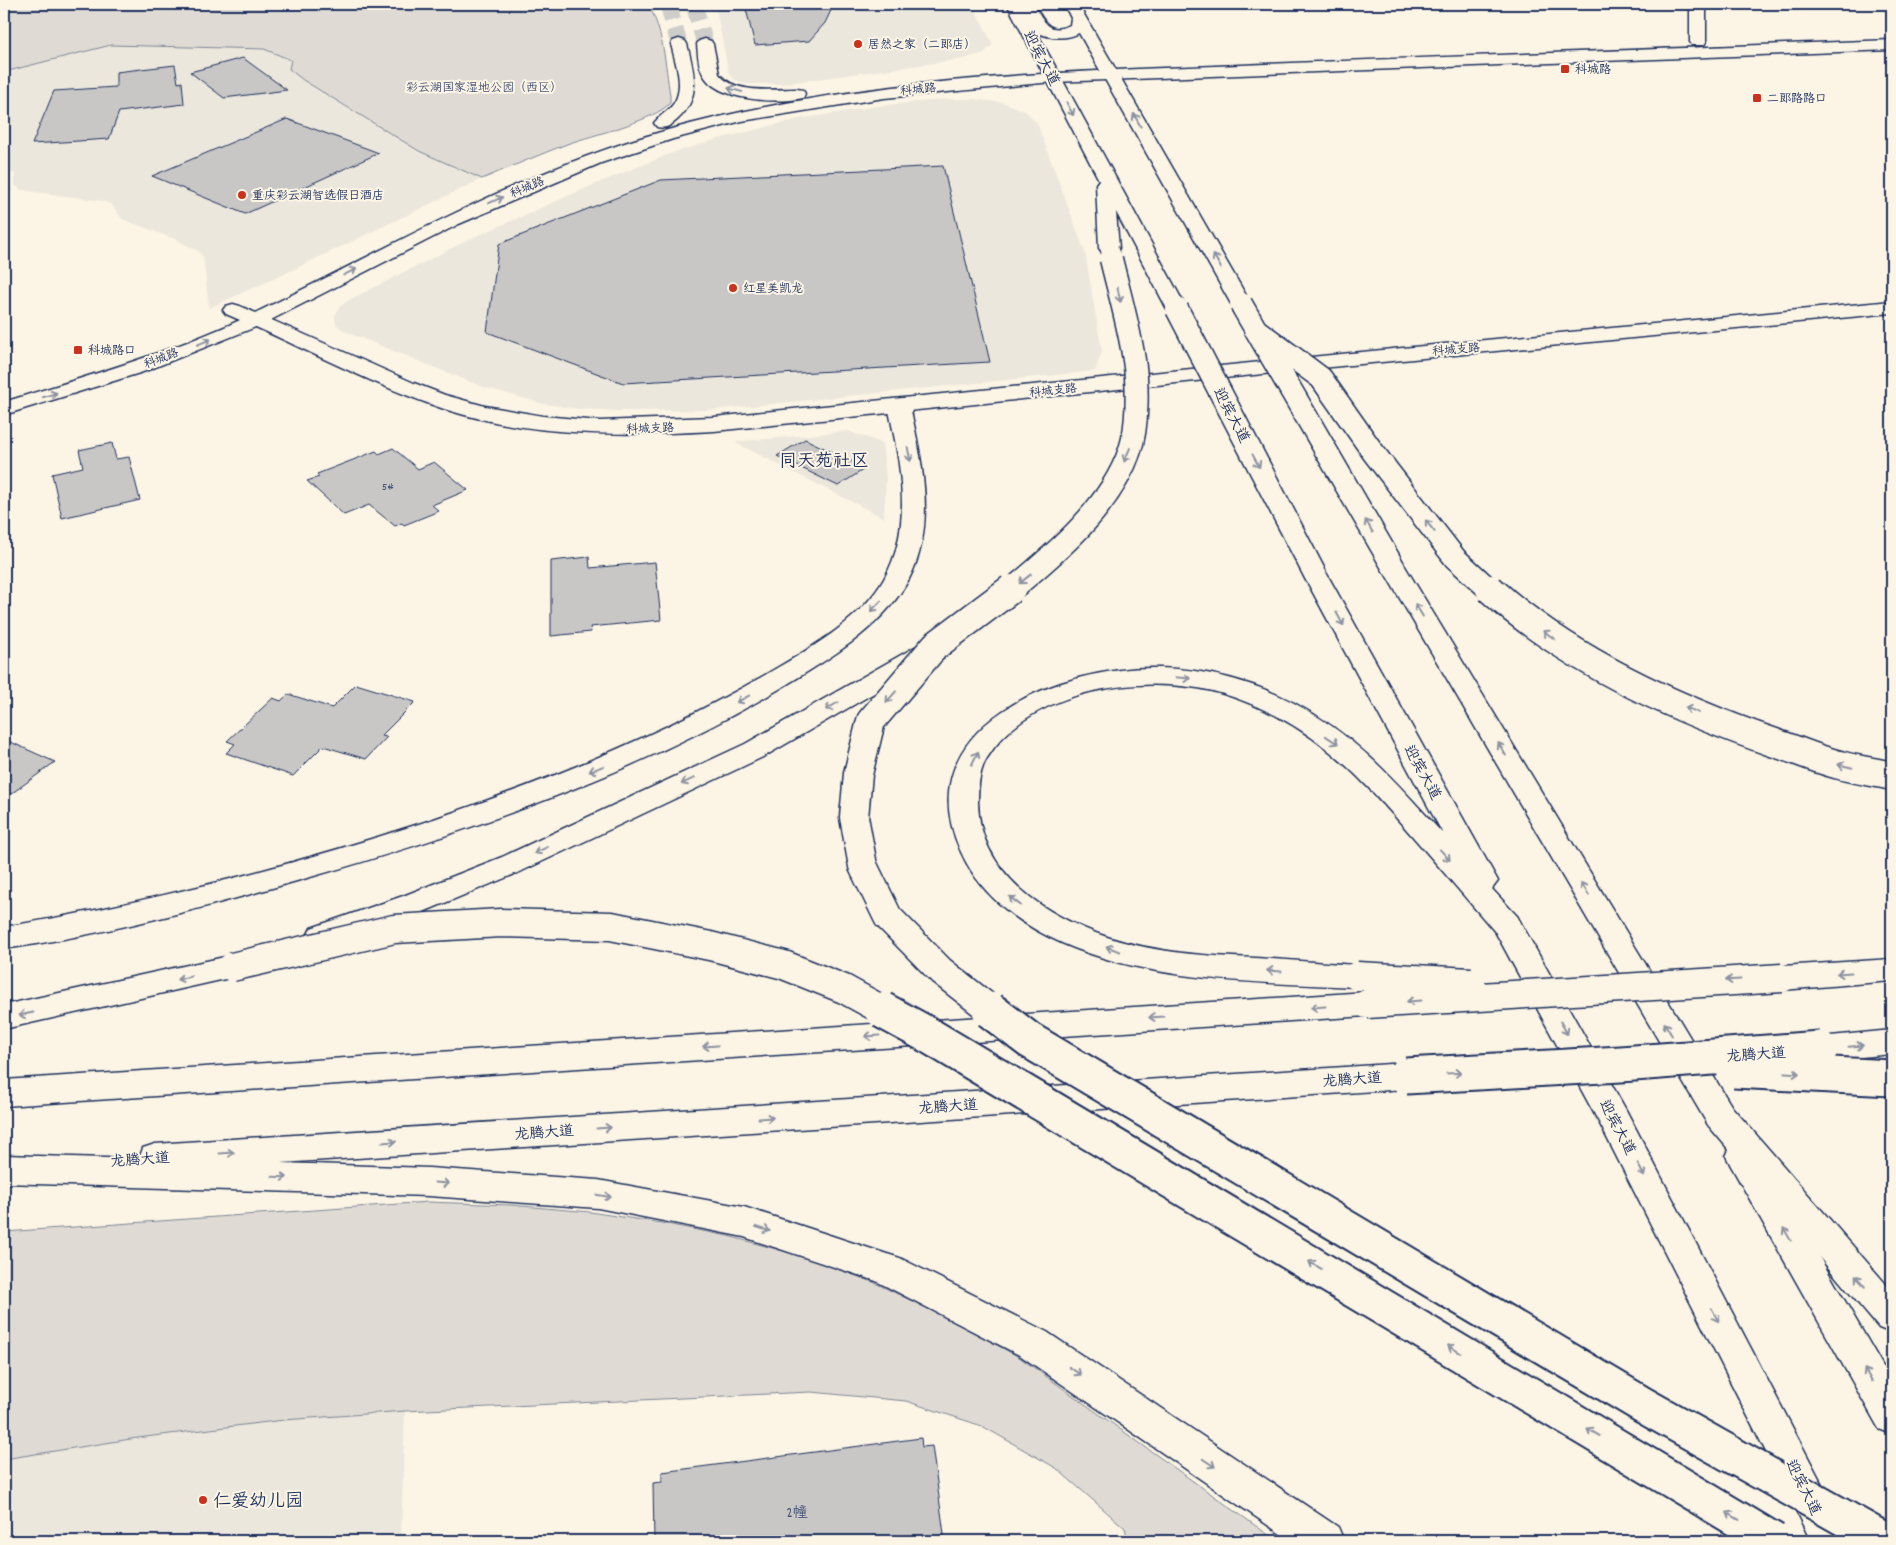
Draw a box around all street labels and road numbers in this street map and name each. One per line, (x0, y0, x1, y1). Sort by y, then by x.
street label: 迎宾大道 (1016, 27, 1064, 91)
street label: 科城路 (899, 80, 937, 101)
street label: 科城路 (508, 174, 547, 203)
street label: 科城支路 (1431, 340, 1481, 361)
street label: 科城路 (142, 345, 181, 374)
street label: 科城支路 (1028, 381, 1078, 402)
street label: 迎宾大道 (1206, 384, 1254, 448)
street label: 科城支路 (626, 420, 674, 439)
street label: 迎宾大道 (1397, 741, 1445, 805)
street label: 龙腾大道 (1725, 1043, 1787, 1069)
street label: 龙腾大道 (1321, 1068, 1383, 1094)
street label: 龙腾大道 (917, 1095, 979, 1121)
street label: 迎宾大道 (1592, 1096, 1640, 1160)
street label: 龙腾大道 (513, 1121, 575, 1147)
street label: 龙腾大道 (109, 1148, 171, 1174)
street label: 迎宾大道 (1779, 1456, 1826, 1520)

